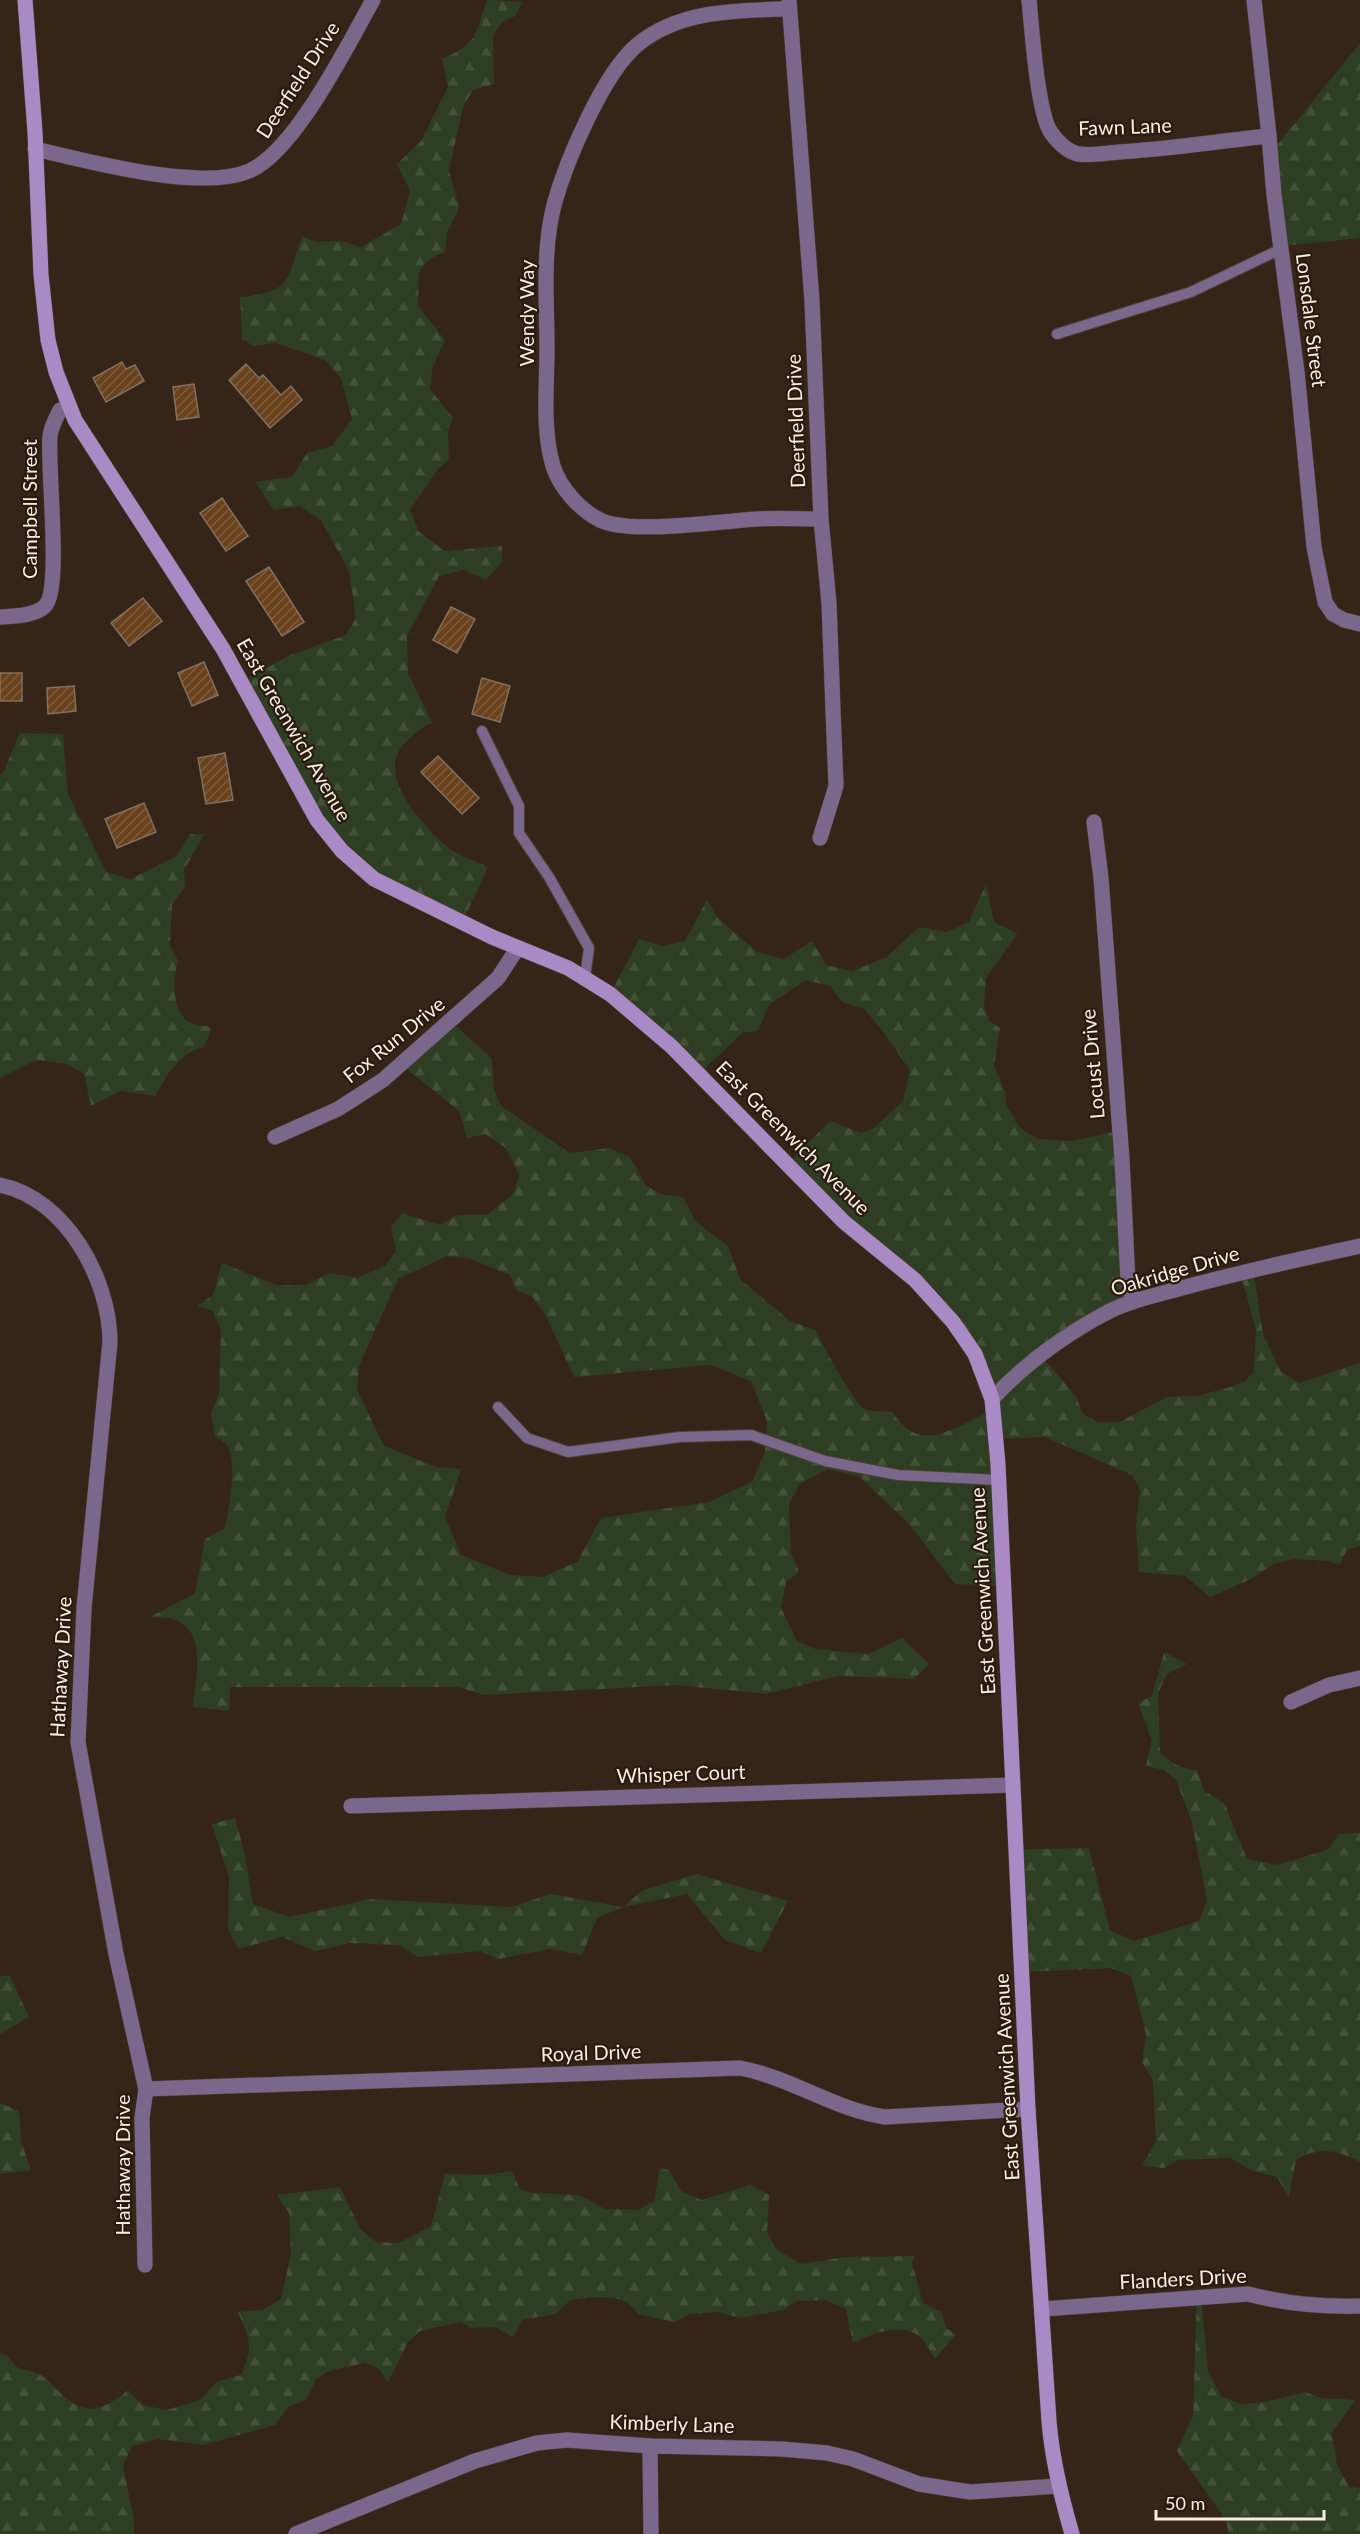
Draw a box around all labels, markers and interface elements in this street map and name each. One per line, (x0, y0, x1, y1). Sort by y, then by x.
street label: Deerfield Drive (251, 17, 344, 142)
street label: Fawn Lane (1078, 112, 1172, 140)
street label: Lonsdale Street (1292, 251, 1332, 388)
street label: Wendy Way (514, 259, 538, 366)
street label: Deerfield Drive (781, 354, 809, 489)
street label: Campbell Street (17, 439, 41, 579)
street label: East Greenwich Avenue (233, 634, 357, 825)
street label: Fox Run Drive (338, 991, 449, 1087)
street label: Locust Drive (1075, 1008, 1109, 1120)
street label: East Greenwich Avenue (712, 1055, 876, 1219)
street label: Oakridge Drive (1108, 1240, 1242, 1300)
street label: East Greenwich Avenue (965, 1487, 999, 1695)
street label: Hathaway Drive (44, 1596, 76, 1738)
street label: Whisper Court (616, 1759, 746, 1787)
street label: East Greenwich Avenue (989, 1973, 1023, 2181)
street label: Royal Drive (540, 2038, 642, 2066)
street label: Hathaway Drive (110, 2095, 134, 2235)
street label: Flanders Drive (1119, 2263, 1247, 2293)
street label: Kimberly Lane (609, 2409, 735, 2437)
scale bar (1156, 2483, 1324, 2521)
text: 50 m (1165, 2492, 1205, 2514)

